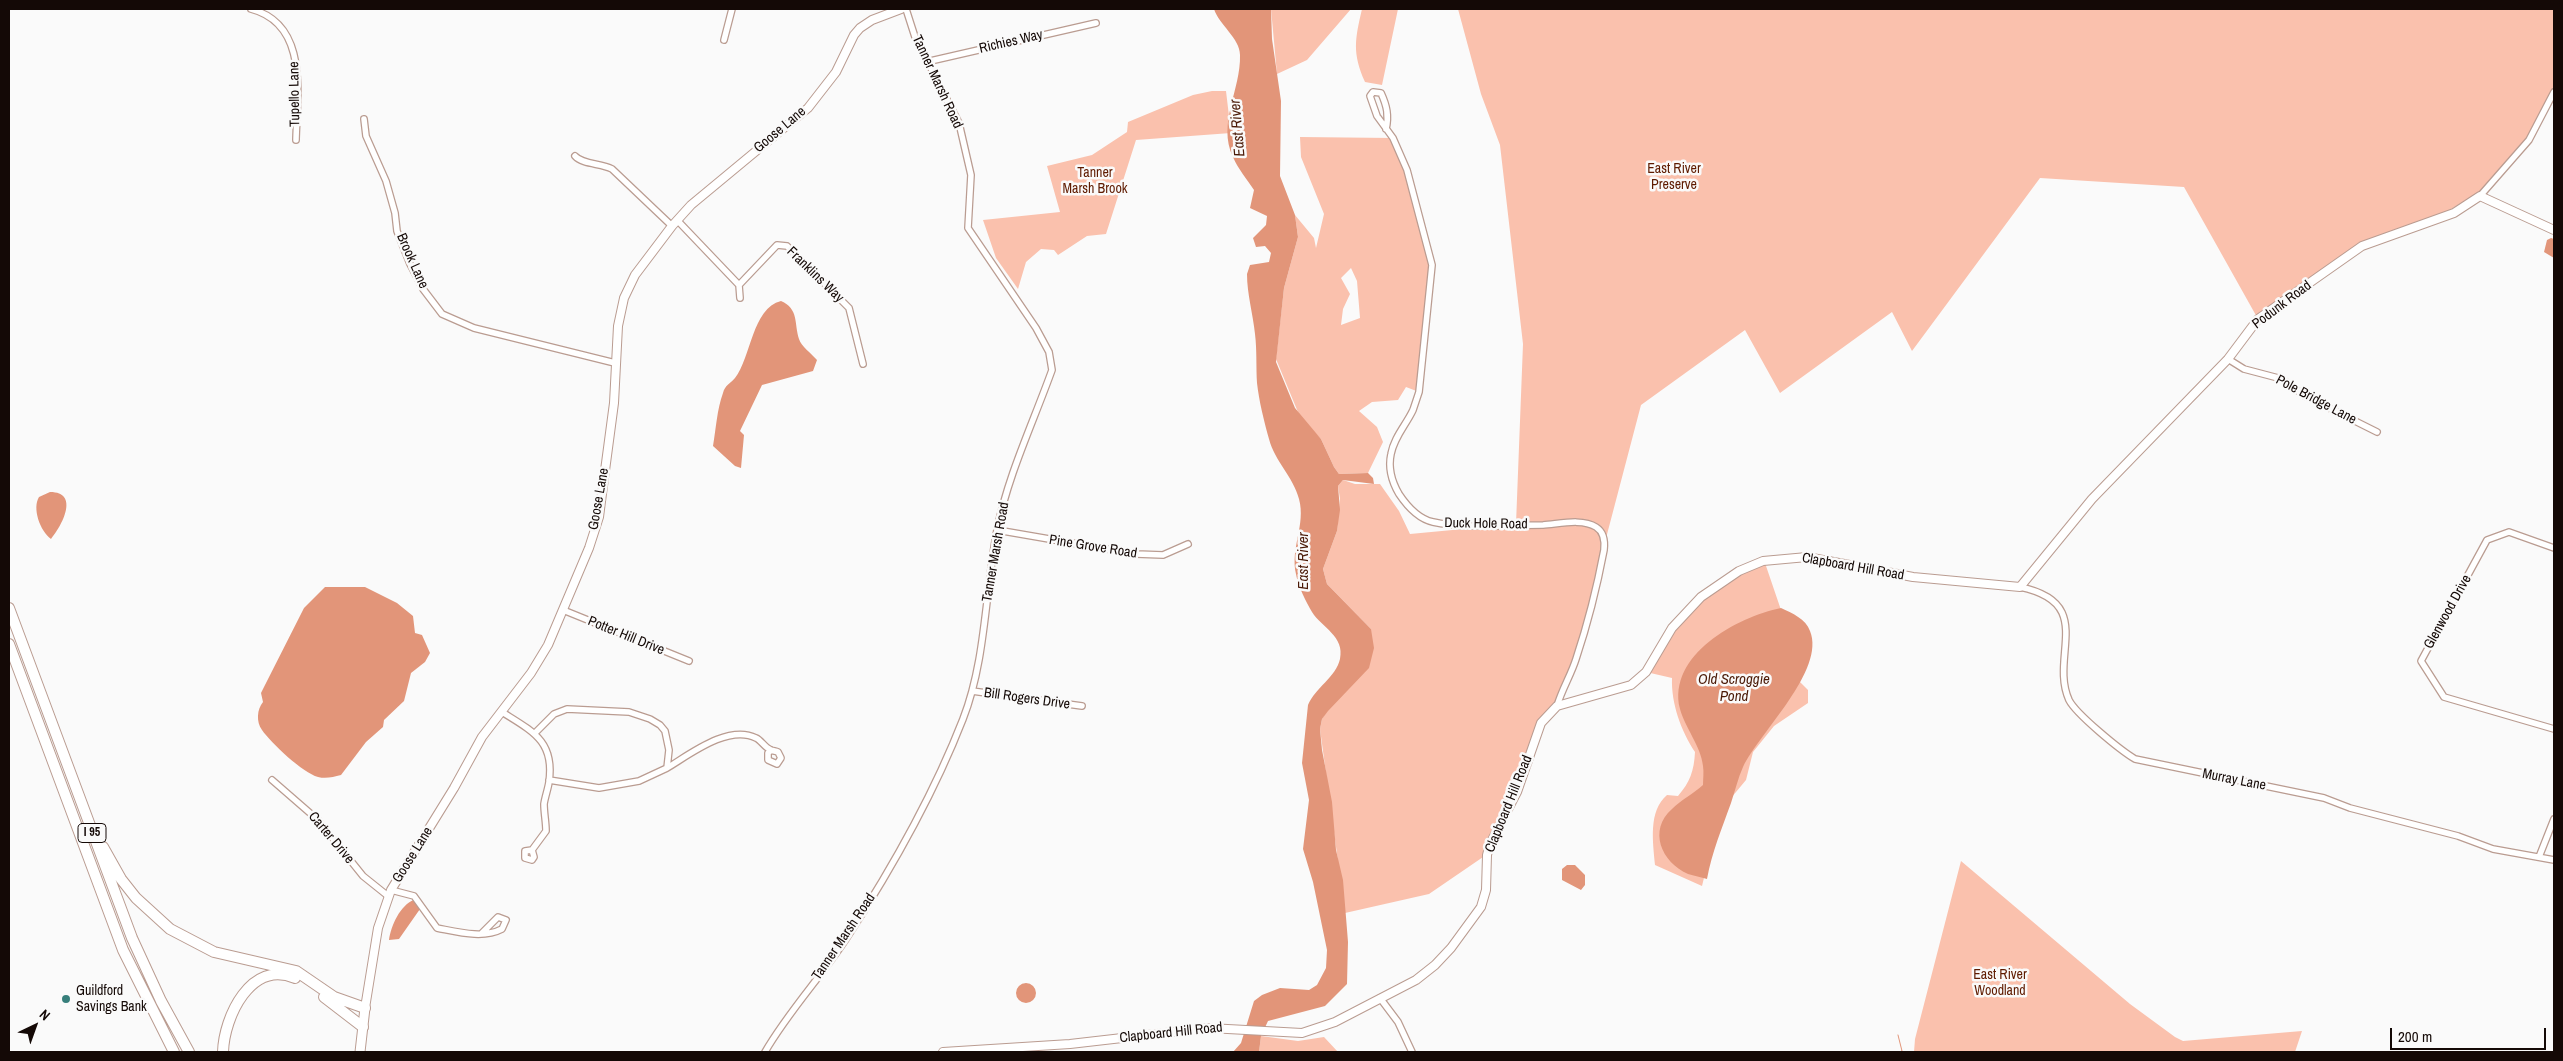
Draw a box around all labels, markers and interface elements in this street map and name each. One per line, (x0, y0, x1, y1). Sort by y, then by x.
street label: Richies Way (978, 27, 1044, 57)
street label: Tanner Marsh Road (908, 33, 966, 131)
street label: Tupello Lane (286, 61, 304, 127)
water label: East River (1227, 99, 1249, 157)
street label: Goose Lane (751, 103, 809, 157)
park label: East River Preserve (1647, 161, 1701, 193)
park label: Tanner Marsh Brook (1062, 165, 1128, 198)
street label: Brook Lane (392, 231, 432, 291)
street label: Franklins Way (783, 244, 847, 306)
street label: Podunk Road (2249, 277, 2315, 333)
street label: Pole Bridge Lane (2273, 372, 2359, 428)
street label: Goose Lane (585, 467, 613, 531)
street label: Tanner Marsh Road (979, 501, 1013, 603)
street label: Duck Hole Road (1444, 515, 1528, 533)
street label: Pine Grove Road (1048, 532, 1138, 562)
water label: East River (1295, 532, 1313, 590)
street label: Clapboard Hill Road (1801, 550, 1905, 584)
street label: Glenwood Drive (2421, 572, 2475, 652)
street label: Potter Hill Drive (585, 613, 667, 659)
water label: Old Scroggie Pond (1698, 671, 1770, 706)
street label: Bill Rogers Drive (983, 685, 1071, 713)
street label: Clapboard Hill Road (1482, 753, 1536, 855)
street label: Murray Lane (2201, 766, 2267, 794)
street label: Carter Drive (304, 809, 358, 867)
road number: I 95 (78, 824, 106, 842)
street label: Goose Lane (389, 824, 437, 886)
street label: Tanner Marsh Road (809, 890, 879, 984)
park label: East River Woodland (1973, 967, 2027, 1000)
place label: Guildford Savings Bank (76, 983, 147, 1016)
marker: Guildford Savings Bank (60, 993, 72, 1005)
north arrow (10, 1001, 60, 1051)
text: N (36, 1005, 54, 1024)
scale bar (2393, 1018, 2549, 1050)
street label: Clapboard Hill Road (1119, 1019, 1223, 1047)
text: 200 m (2398, 1026, 2432, 1047)

